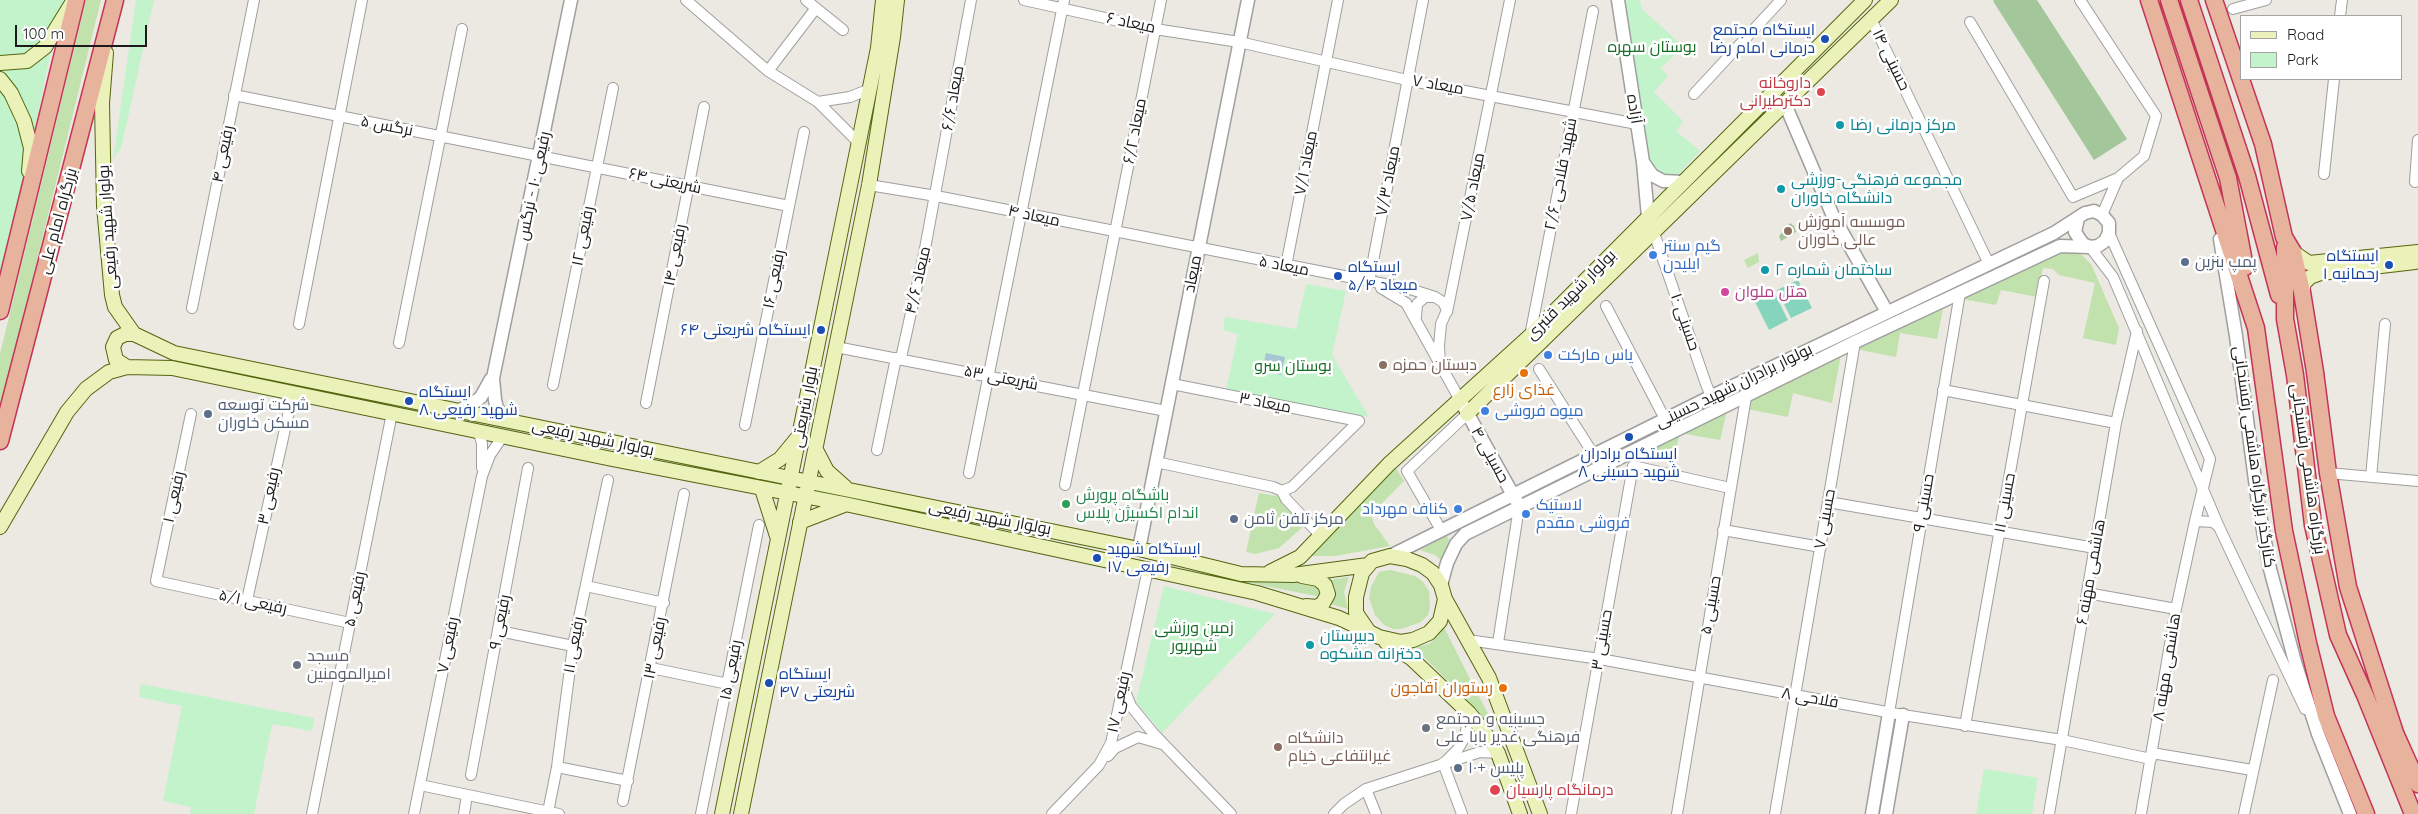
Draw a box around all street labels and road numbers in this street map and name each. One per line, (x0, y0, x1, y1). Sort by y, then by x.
street label: میعاد ۶ (1105, 8, 1157, 38)
street label: حسینی ۱۴ (1868, 26, 1914, 94)
street label: میعاد ۶/۶ (938, 64, 968, 132)
street label: میعاد ۷ (1411, 71, 1465, 99)
street label: آزاده (1622, 93, 1646, 125)
street label: میعاد ۶/۲ (1119, 97, 1151, 165)
street label: نرگس ۵ (359, 112, 415, 140)
street label: شهید فلاحی ۲/۶ (1541, 116, 1581, 232)
street label: رفیعی ۴ (208, 124, 238, 184)
street label: میعاد ۷/۱ (1290, 129, 1322, 197)
street label: رفیعی ۱۰ - نرگس (513, 130, 555, 242)
street label: میعاد ۷/۳ (1372, 144, 1404, 218)
street label: میعاد ۷/۵ (1457, 151, 1489, 223)
street label: بولوار شهید رفیعی (94, 164, 122, 290)
street label: شریعتی ۶۴ (627, 164, 703, 198)
street label: بزرگراه امام علی (35, 166, 81, 276)
street label: میعاد ۴ (1006, 201, 1062, 231)
street label: رفیعی ۱۲ (568, 204, 598, 268)
street label: رفیعی ۱۴ (660, 222, 690, 288)
street label: میعاد ۴/۶ (901, 244, 935, 316)
street label: بولوار شهید قنبری (1522, 246, 1620, 344)
street label: رفیعی ۱۶ (759, 248, 789, 310)
street label: میعاد ۵ (1257, 252, 1311, 280)
street label: میعاد (1180, 254, 1206, 294)
street label: حسینی ۱۰ (1666, 291, 1704, 353)
street label: بولوار برادران شهید حسینی (1652, 340, 1816, 432)
street label: کنارگذر بزرگراه هاشمی رفسنجانی (2229, 345, 2279, 569)
street label: شریعتی ۵۳ (962, 361, 1040, 395)
street label: بلوار شریعتی (788, 365, 822, 449)
street label: بزرگراه هاشمی رفسنجانی (2287, 382, 2329, 556)
street label: میعاد ۳ (1237, 389, 1293, 417)
street label: بولوار شهید رفیعی (530, 416, 656, 460)
street label: حسینی ۴ (1467, 424, 1513, 486)
street label: رفیعی ۳ (254, 466, 284, 526)
street label: رفیعی ۱ (159, 469, 189, 525)
street label: حسینی ۹ (1909, 472, 1939, 534)
street label: حسینی ۱۱ (1990, 472, 2020, 534)
street label: حسینی ۷ (1810, 488, 1840, 550)
street label: بولوار شهید رفیعی (927, 497, 1053, 539)
street label: هاشمی مهنه ۶ (2072, 518, 2110, 626)
street label: رفیعی ۵ (340, 570, 370, 628)
street label: حسینی ۵ (1696, 574, 1726, 636)
street label: رفیعی ۵/۱ (217, 585, 289, 619)
street label: رفیعی ۹ (485, 593, 515, 651)
street label: حسینی ۳ (1587, 608, 1617, 672)
street label: هاشمی مهنه ۸ (2149, 612, 2185, 722)
street label: رفیعی ۷ (433, 615, 463, 675)
street label: رفیعی ۱۱ (560, 615, 588, 675)
street label: رفیعی ۱۳ (640, 615, 670, 681)
street label: رفیعی ۱۵ (716, 638, 746, 702)
street label: رفیعی ۱۷ (1103, 670, 1135, 734)
street label: فلاحی ۸ (1780, 684, 1840, 712)

